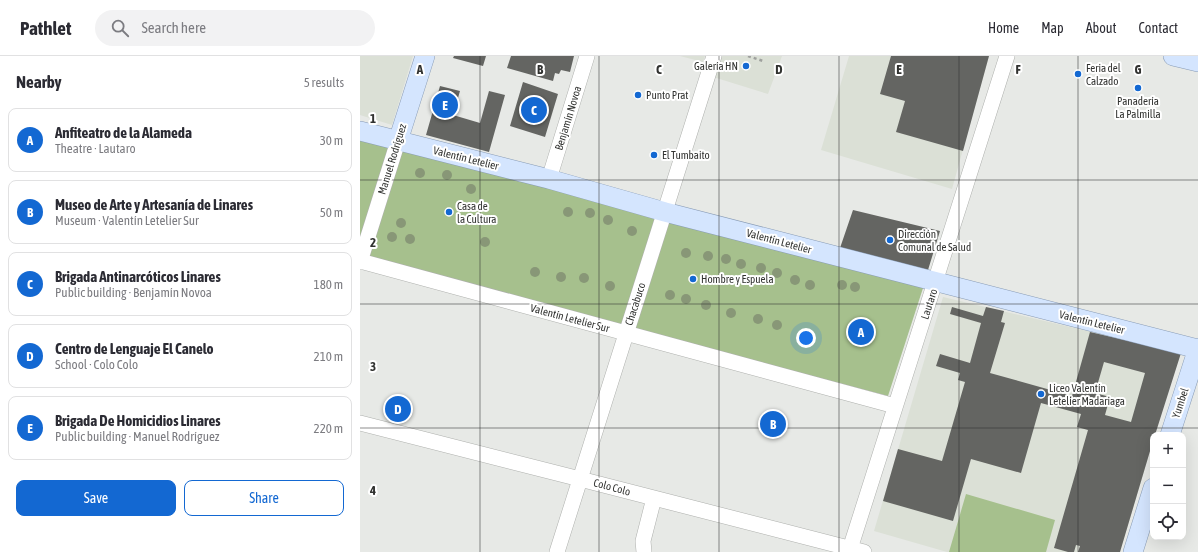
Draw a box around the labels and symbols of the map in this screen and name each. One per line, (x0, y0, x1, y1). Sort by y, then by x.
place label: Galería HN (694, 60, 738, 72)
marker: Galería HN (741, 61, 751, 71)
text: A (416, 62, 424, 77)
text: B (537, 62, 544, 77)
text: C (656, 62, 662, 77)
text: D (775, 62, 783, 77)
text: E (896, 62, 902, 77)
text: F (1015, 62, 1021, 77)
place label: Feria del Calzado (1086, 62, 1121, 87)
text: G (1135, 62, 1142, 77)
marker: Feria del Calzado (1073, 69, 1083, 79)
marker: Panadería La Palmilla (1133, 83, 1143, 93)
street label: Benjamín Novoa (553, 84, 583, 152)
place label: Punto Prat (646, 89, 688, 101)
pin: E (432, 90, 458, 120)
marker: Punto Prat (633, 90, 643, 100)
pin: C (521, 95, 547, 125)
place label: Panadería La Palmilla (1115, 95, 1161, 120)
text: 1 (370, 111, 376, 126)
street label: Manuel Rodríguez (376, 122, 408, 196)
street label: Valentín Letelier (432, 144, 501, 172)
place label: El Tumbaito (662, 149, 710, 161)
marker: El Tumbaito (649, 150, 659, 160)
place label: Casa de la Cultura (457, 200, 496, 225)
marker: Casa de la Cultura (444, 207, 454, 217)
street label: Valentín Letelier (745, 227, 814, 256)
place label: Dirección Comunal de Salud (898, 228, 971, 253)
text: 2 (370, 235, 376, 250)
marker: Dirección Comunal de Salud (885, 235, 895, 245)
place label: Hombre y Espuela (701, 273, 774, 285)
marker: Hombre y Espuela (688, 274, 698, 284)
street label: Chacabuco (622, 281, 648, 327)
street label: Lautaro (918, 287, 940, 321)
street label: Valentín Letelier Sur (529, 302, 612, 335)
street label: Valentín Letelier (1058, 308, 1127, 336)
pin: A (848, 317, 874, 347)
your location (796, 328, 816, 348)
text: 3 (370, 359, 376, 374)
place label: Liceo Valentín Letelier Madariaga (1049, 382, 1125, 407)
street label: Yumbel (1169, 386, 1191, 420)
marker: Liceo Valentín Letelier Madariaga (1036, 389, 1046, 399)
pin: D (385, 394, 411, 424)
pin: B (760, 409, 786, 439)
street label: Colo Colo (592, 476, 632, 498)
text: 4 (369, 483, 376, 498)

